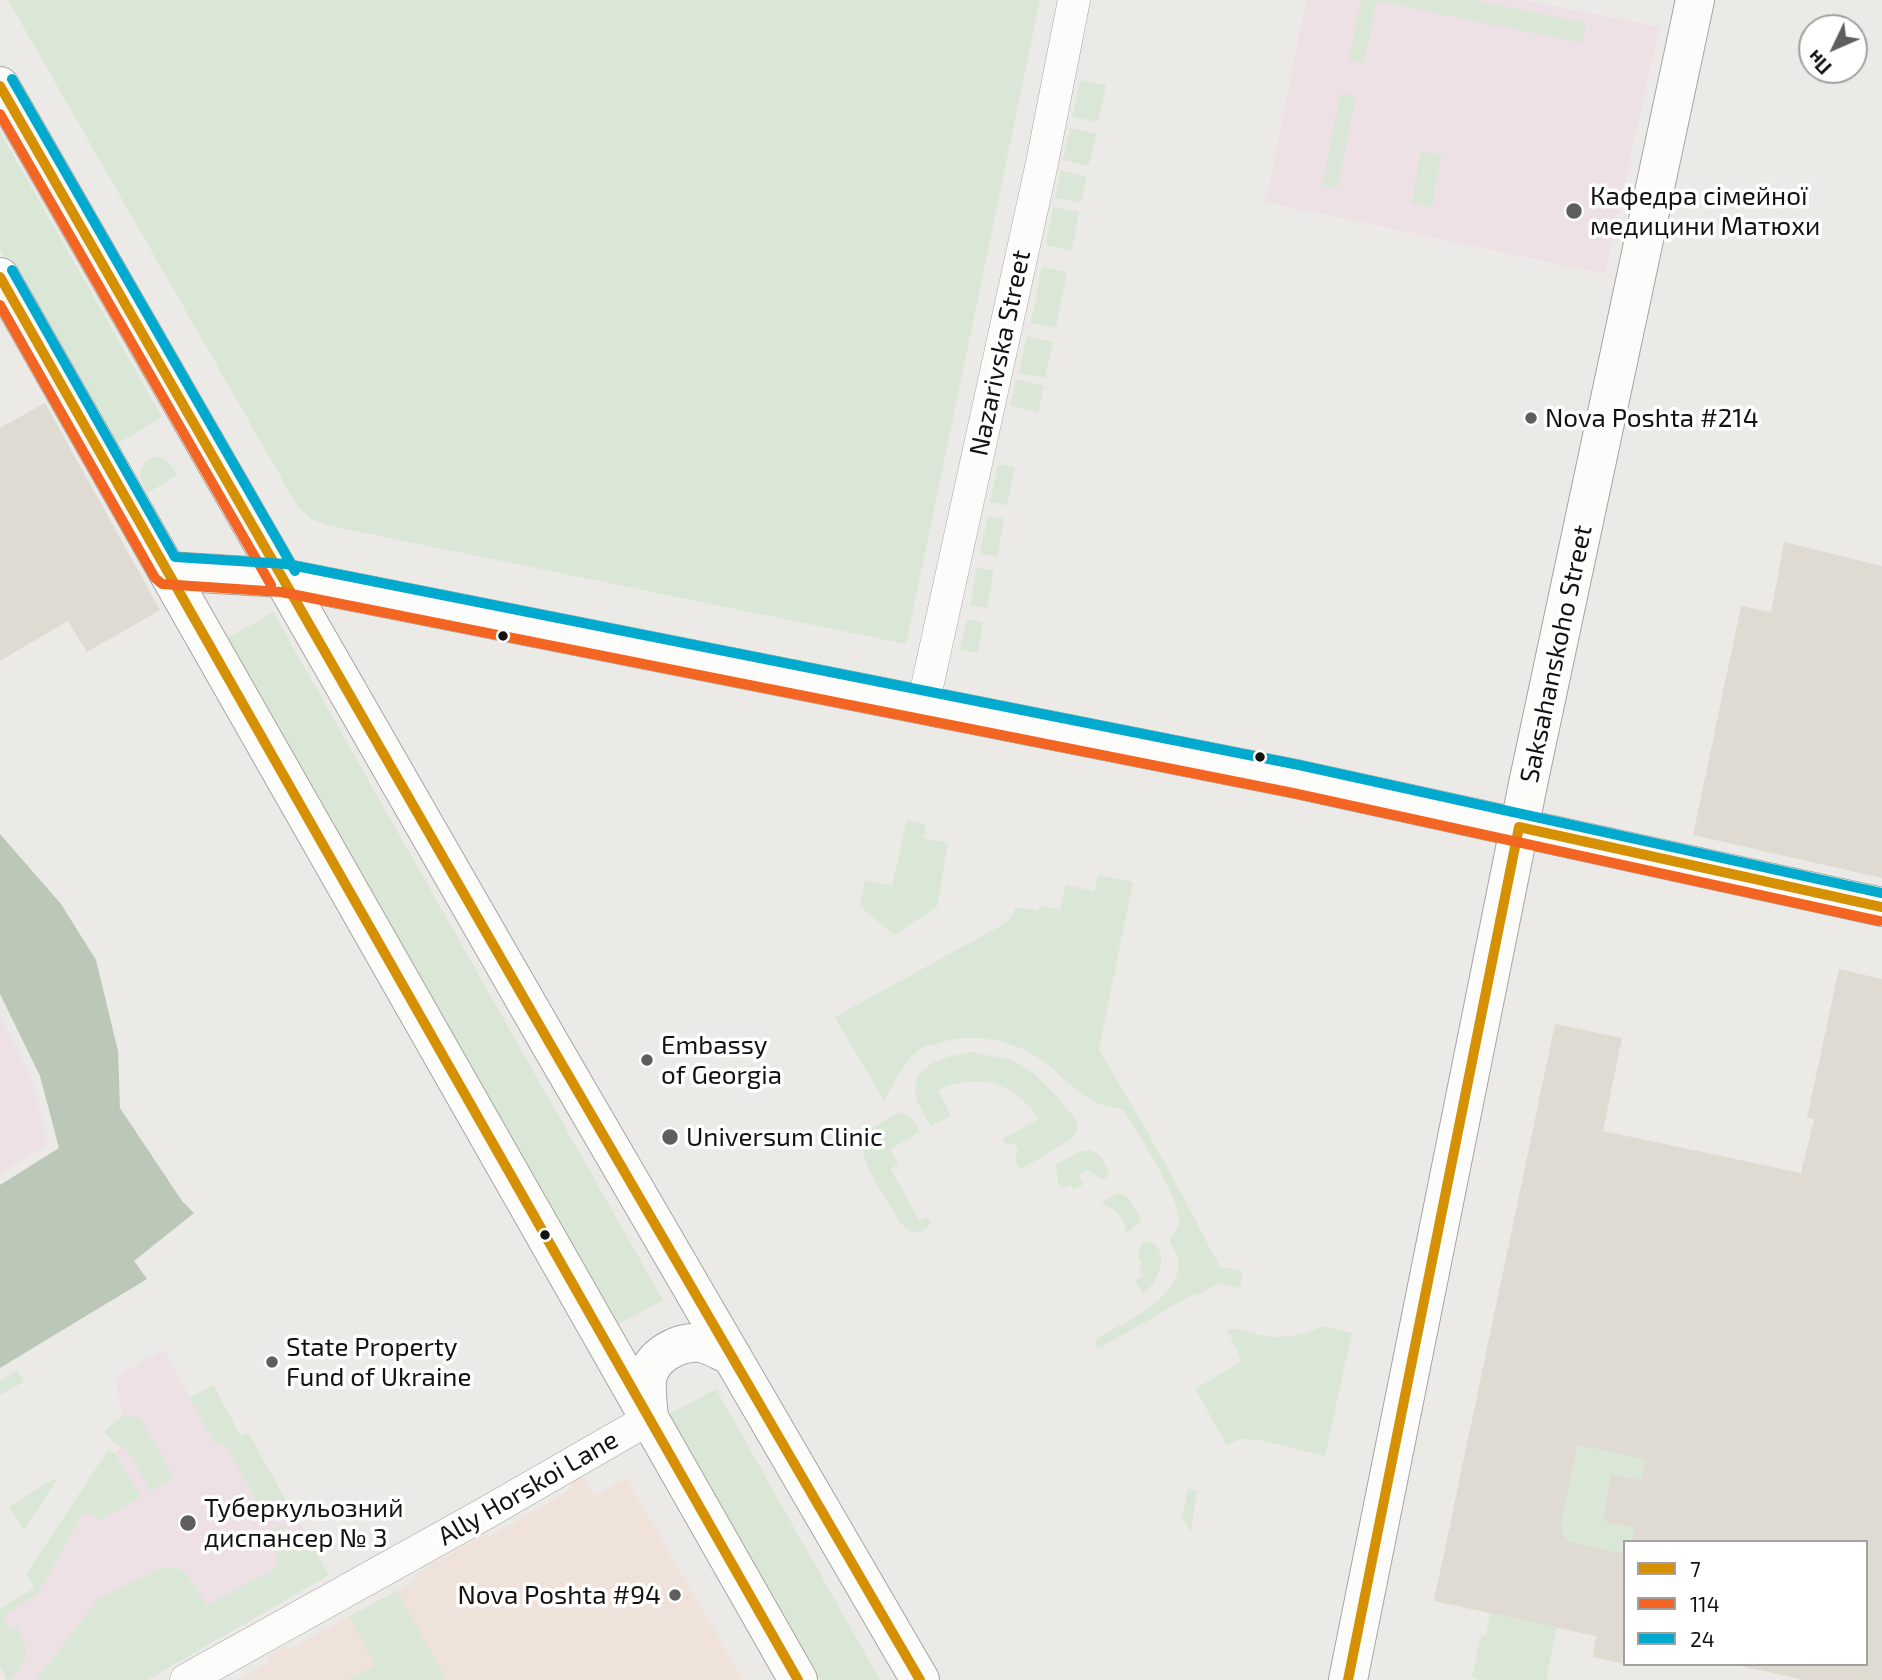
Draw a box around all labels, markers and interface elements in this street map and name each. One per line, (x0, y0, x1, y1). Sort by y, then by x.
north arrow (1798, 14, 1868, 84)
text: Пн (1802, 46, 1836, 79)
place label: Кафедра сімейної медицини Матюхи (1590, 180, 1820, 242)
marker: Кафедра сімейної медицини Матюхи (1564, 201, 1584, 221)
street label: Nazarivska Street (963, 247, 1037, 459)
place label: Nova Poshta #214 (1545, 402, 1759, 434)
marker: Nova Poshta #214 (1523, 410, 1539, 426)
street label: Saksahanskoho Street (1513, 522, 1599, 786)
unlabelled marker (496, 629, 510, 643)
unlabelled marker (1253, 750, 1267, 764)
place label: Embassy of Georgia (661, 1029, 782, 1090)
marker: Embassy of Georgia (639, 1052, 655, 1068)
place label: Universum Clinic (686, 1121, 883, 1153)
marker: Universum Clinic (660, 1127, 680, 1147)
unlabelled marker (538, 1228, 552, 1242)
place label: State Property Fund of Ukraine (286, 1331, 471, 1392)
marker: State Property Fund of Ukraine (264, 1354, 280, 1370)
street label: Ally Horskoi Lane (432, 1424, 624, 1552)
place label: Туберкульозний диспансер № 3 (204, 1492, 403, 1554)
marker: Туберкульозний диспансер № 3 (178, 1513, 198, 1533)
legend (1623, 1540, 1868, 1666)
text: 7 (1690, 1556, 1701, 1581)
place label: Nova Poshta #94 (457, 1579, 661, 1611)
marker: Nova Poshta #94 (667, 1587, 683, 1603)
text: 114 (1690, 1591, 1720, 1616)
text: 24 (1690, 1626, 1715, 1651)

